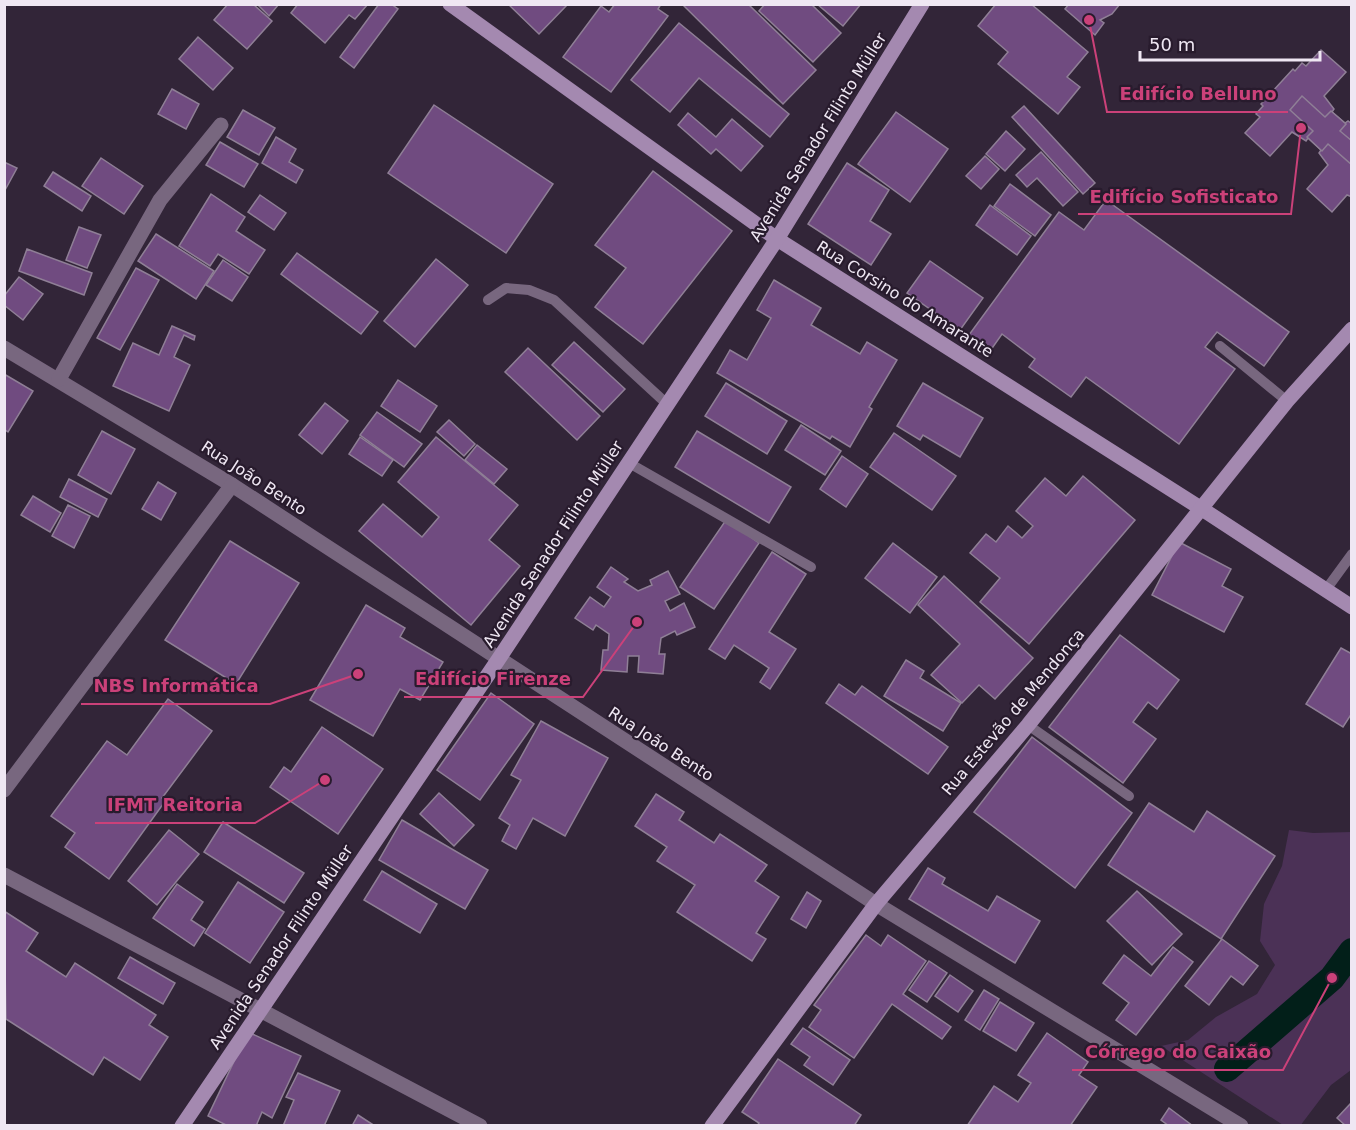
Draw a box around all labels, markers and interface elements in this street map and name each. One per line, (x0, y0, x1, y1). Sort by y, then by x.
scale bar (1140, 24, 1320, 62)
street label: Avenida Senador Filinto Müller (746, 29, 891, 245)
text: 50 m (1149, 34, 1195, 55)
callout: Edifício Belluno (1107, 76, 1288, 112)
text: Edifício Belluno (1119, 83, 1277, 104)
callout: Edifício Sofisticato (1078, 178, 1291, 214)
text: Edifício Sofisticato (1090, 186, 1278, 207)
street label: Rua Corsino do Amarante (813, 237, 997, 361)
street label: Rua João Bento (198, 437, 310, 519)
street label: Avenida Senador Filinto Müller (479, 437, 627, 651)
street label: Rua Estevão de Mendonça (938, 625, 1088, 799)
callout: Edifício Firenze (404, 661, 583, 697)
callout: NBS Informática (81, 668, 270, 704)
text: Edifício Firenze (415, 668, 571, 689)
text: NBS Informática (93, 675, 259, 696)
street label: Rua João Bento (605, 703, 717, 785)
callout: IFMT Reitoria (95, 787, 255, 823)
text: IFMT Reitoria (107, 794, 243, 815)
street label: Avenida Senador Filinto Müller (205, 841, 357, 1053)
callout: Córrego do Caixão (1072, 1034, 1283, 1070)
text: Córrego do Caixão (1085, 1041, 1271, 1062)

